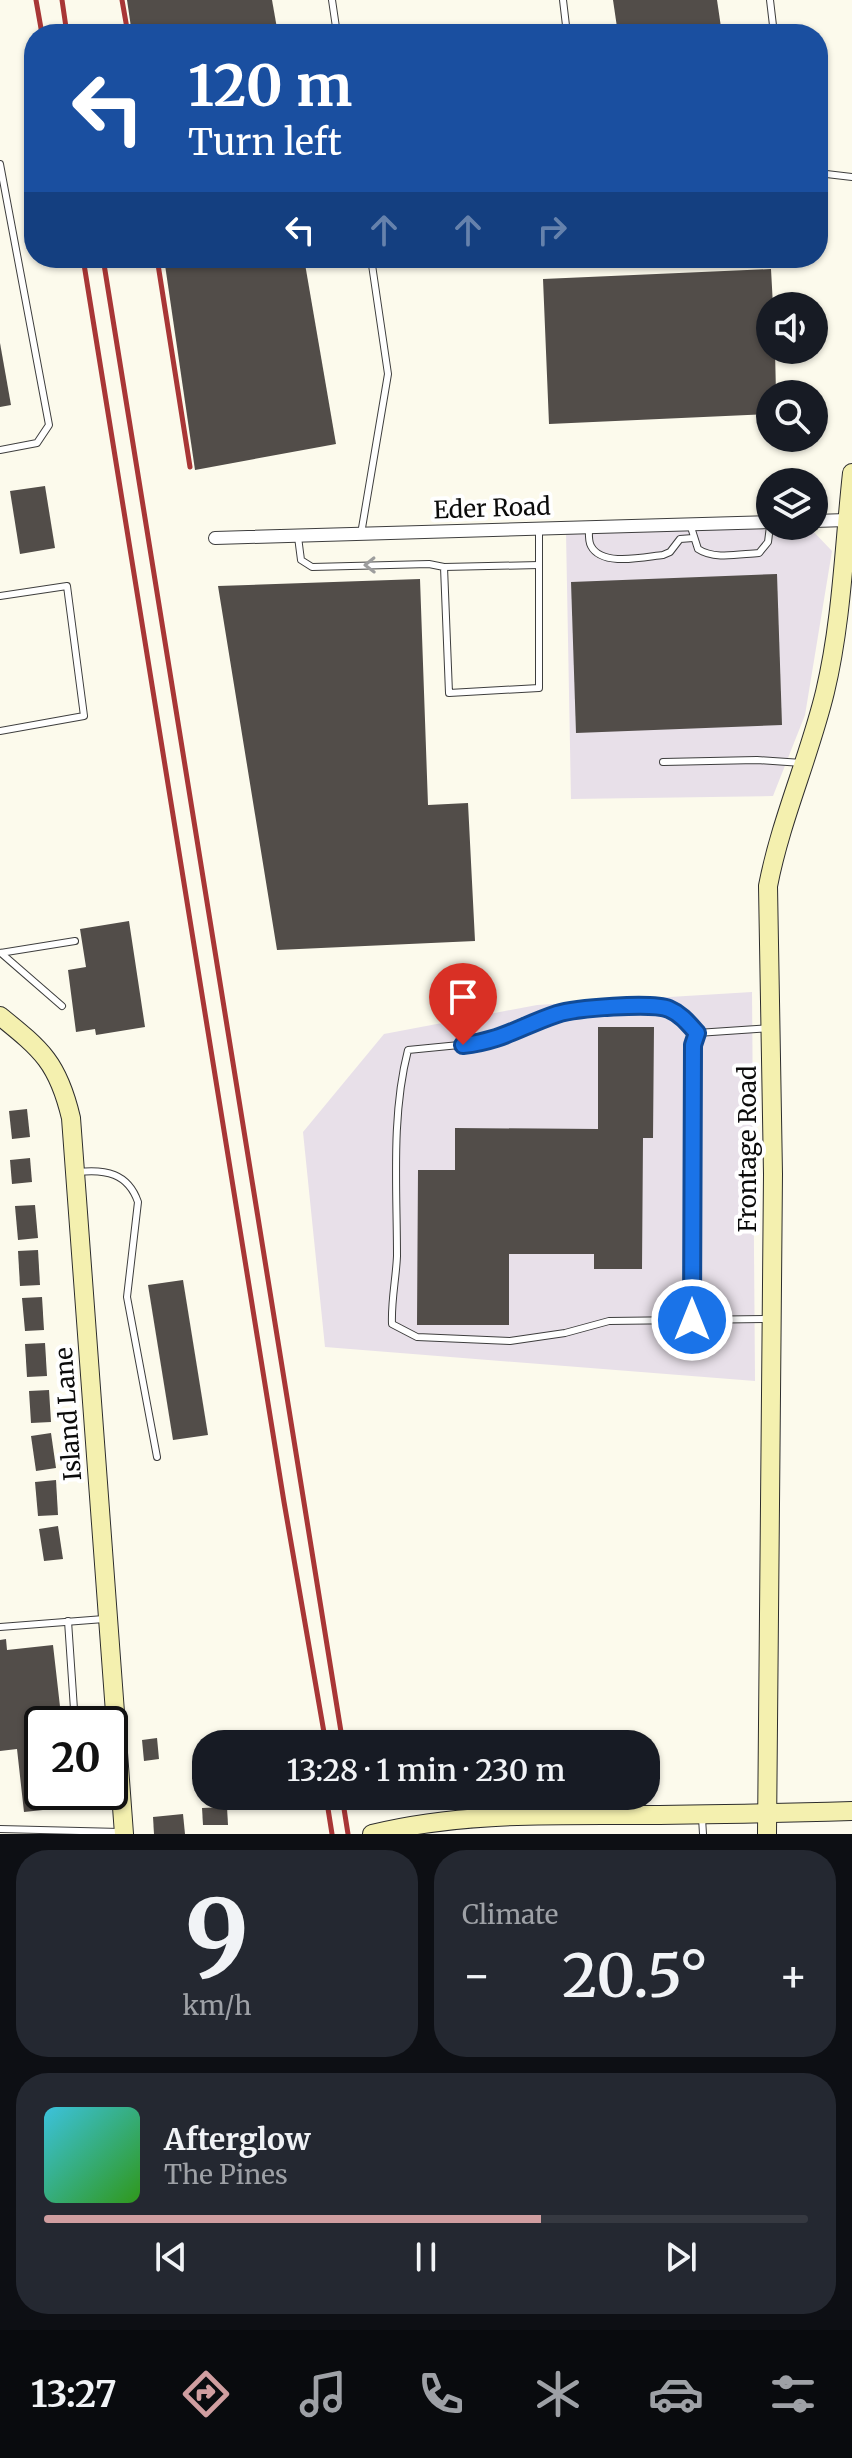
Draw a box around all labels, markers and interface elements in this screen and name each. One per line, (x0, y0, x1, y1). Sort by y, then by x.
text: 120 m (188, 51, 352, 121)
icon: left (56, 56, 160, 160)
text: Turn left (188, 120, 342, 165)
icon: left (278, 208, 322, 252)
icon: ahead (362, 208, 406, 252)
icon: ahead (446, 208, 490, 252)
icon: right (530, 208, 574, 252)
map controls (756, 292, 828, 540)
button: sound (756, 292, 828, 364)
button: search (756, 380, 828, 452)
button: layers (756, 468, 828, 540)
street label: Eder Road (433, 490, 551, 526)
one-way arrow (363, 557, 376, 574)
pin (429, 963, 497, 1045)
icon: arrive (441, 975, 485, 1019)
street label: Frontage Road (732, 1066, 763, 1232)
position arrow (650, 1278, 734, 1362)
street label: Island Lane (48, 1346, 88, 1482)
speed limit sign: 20 (24, 1706, 128, 1810)
text: 13:28 · 1 min · 230 m (287, 1751, 565, 1789)
text: 9 (185, 1872, 249, 2002)
text: Climate (462, 1898, 558, 1931)
text: 20.5° (562, 1938, 708, 2013)
text: − (462, 1948, 491, 2003)
text: + (779, 1948, 808, 2003)
text: km/h (183, 1989, 251, 2022)
text: Afterglow (164, 2120, 311, 2158)
text: The Pines (164, 2158, 288, 2191)
icon: previous (149, 2235, 193, 2279)
icon: pause (404, 2235, 448, 2279)
icon: next (659, 2235, 703, 2279)
icon: directions (178, 2366, 234, 2422)
icon: music (295, 2366, 351, 2422)
icon: phone (413, 2366, 469, 2422)
icon: climate (530, 2366, 586, 2422)
icon: car (648, 2366, 704, 2422)
icon: filters (765, 2366, 821, 2422)
text: 13:27 (31, 2372, 117, 2417)

